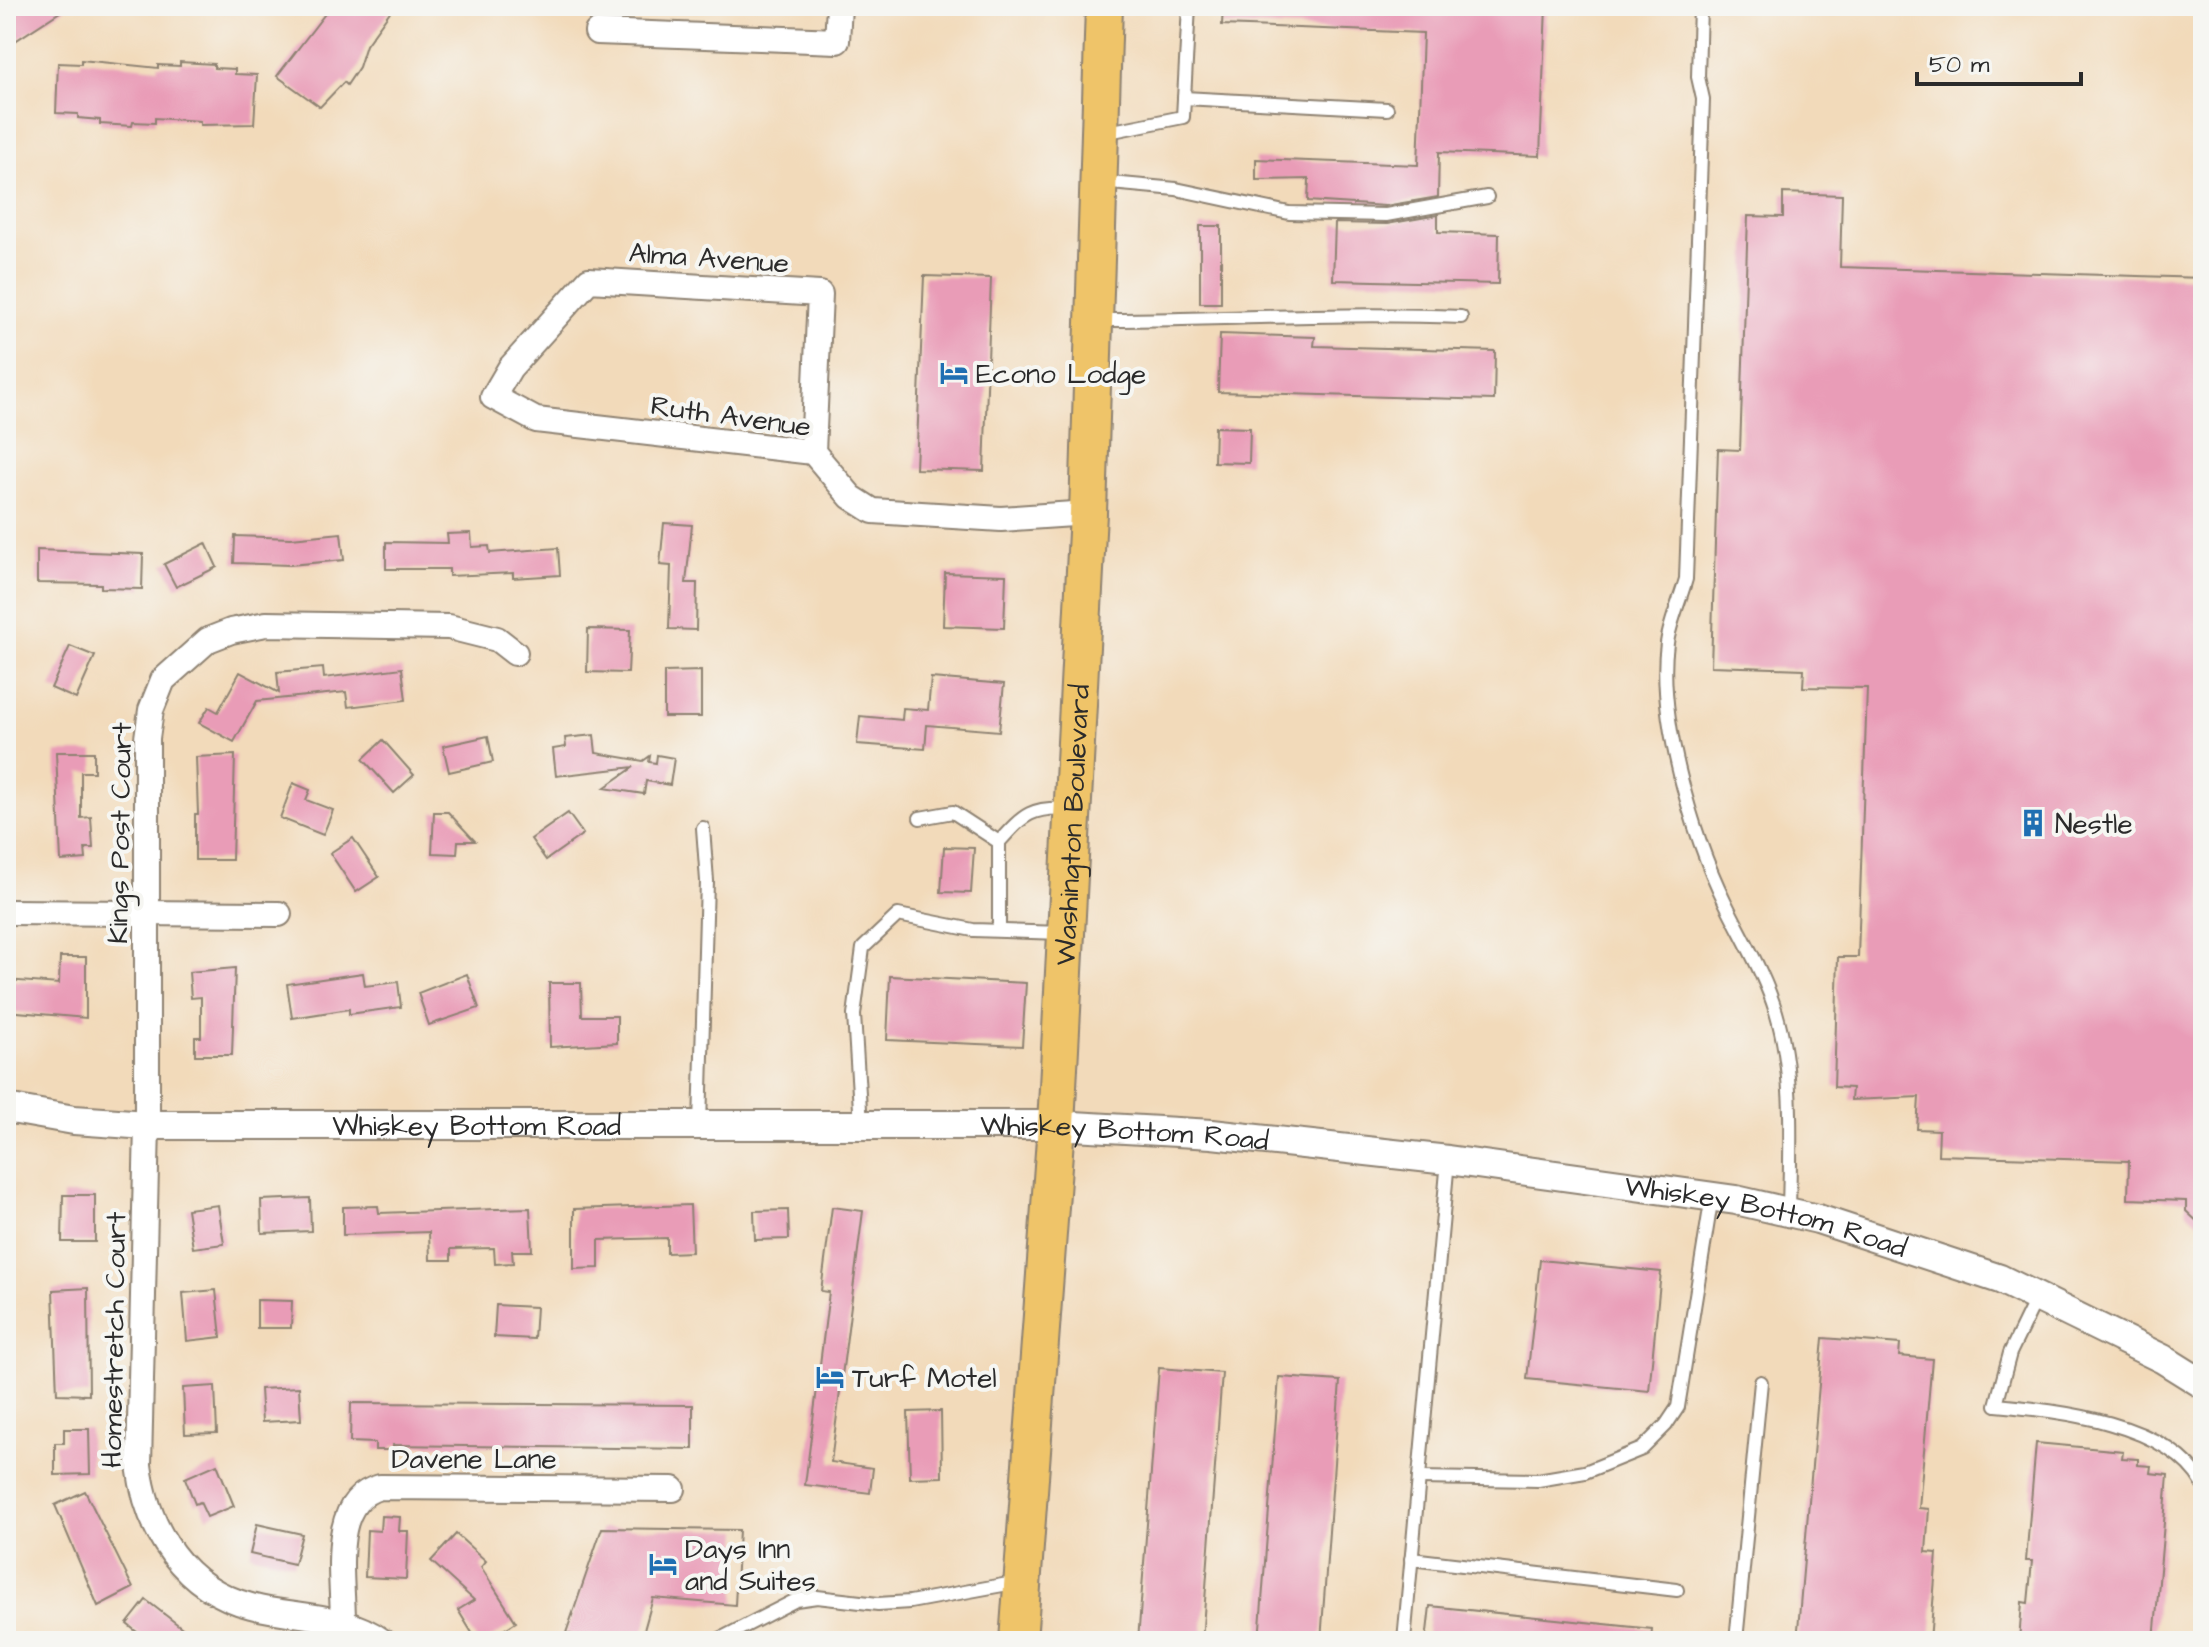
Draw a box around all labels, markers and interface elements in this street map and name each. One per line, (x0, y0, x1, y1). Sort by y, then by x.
scale bar (1917, 36, 2081, 86)
text: 50 m (1929, 48, 1990, 82)
street label: Alma Avenue (627, 233, 790, 284)
place label: Econo Lodge (976, 355, 1146, 395)
hotel icon: Econo Lodge (939, 358, 969, 388)
street label: Ruth Avenue (648, 386, 813, 447)
street label: Washington Boulevard (1046, 683, 1100, 966)
street label: Kings Post Court (99, 721, 143, 944)
place label: Nestle (2055, 805, 2133, 844)
building icon: Nestle (2018, 808, 2048, 838)
street label: Whiskey Bottom Road (332, 1107, 621, 1148)
street label: Whiskey Bottom Road (980, 1107, 1271, 1161)
street label: Whiskey Bottom Road (1622, 1167, 1912, 1268)
street label: Homestretch Court (93, 1211, 136, 1468)
place label: Turf Motel (852, 1359, 997, 1398)
hotel icon: Turf Motel (815, 1362, 845, 1392)
street label: Davene Lane (391, 1440, 557, 1479)
place label: Days Inn and Suites (685, 1530, 816, 1601)
hotel icon: Days Inn and Suites (648, 1549, 678, 1579)

